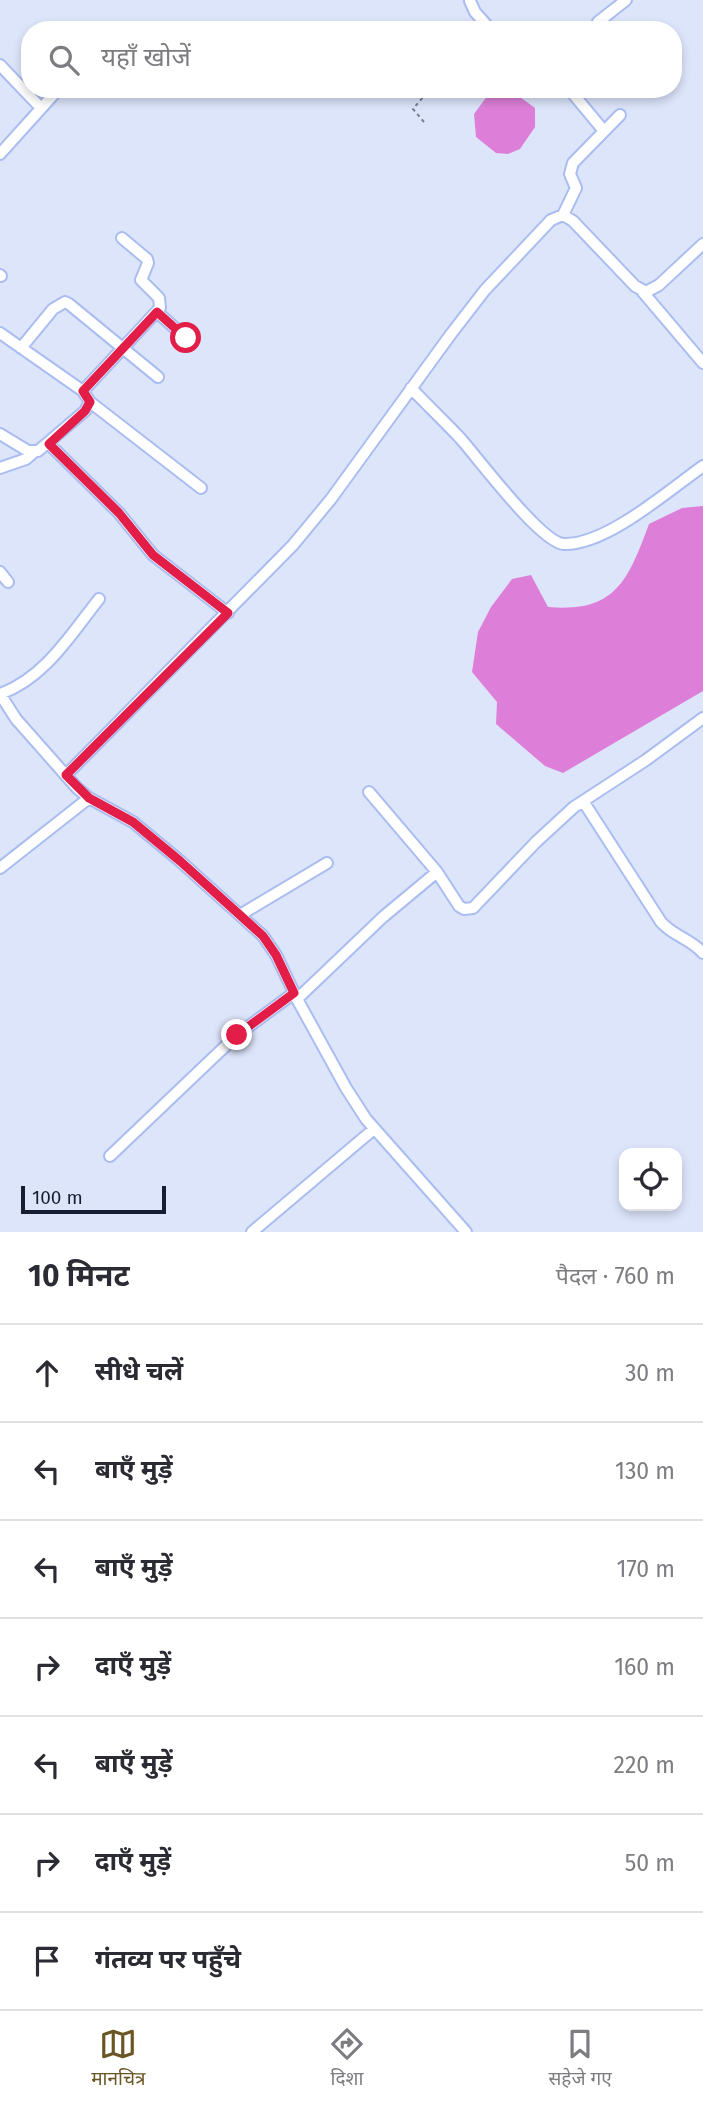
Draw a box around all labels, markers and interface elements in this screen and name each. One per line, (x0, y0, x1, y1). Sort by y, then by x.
search box (21, 21, 682, 98)
icon: search (45, 41, 83, 79)
text: यहाँ खोजें (101, 42, 191, 73)
route start (170, 322, 201, 353)
route end (221, 1019, 252, 1050)
map controls (619, 1148, 682, 1211)
button: locate (619, 1148, 682, 1211)
scale bar (21, 1183, 166, 1215)
text: 100 m (32, 1186, 83, 1209)
text: 10 मिनट (28, 1258, 130, 1294)
text: पैदल · 760 m (556, 1262, 675, 1290)
icon: ahead (28, 1354, 66, 1392)
text: सीधे चलें (95, 1356, 183, 1387)
text: 30 m (625, 1359, 675, 1387)
icon: left (28, 1452, 66, 1490)
text: बाएँ मुड़ें (95, 1454, 172, 1485)
text: 130 m (615, 1457, 675, 1485)
icon: left (28, 1550, 66, 1588)
text: बाएँ मुड़ें (95, 1552, 172, 1583)
text: 170 m (616, 1555, 675, 1583)
icon: right (28, 1648, 66, 1686)
text: दाएँ मुड़ें (95, 1650, 171, 1681)
text: 160 m (614, 1653, 675, 1681)
icon: left (28, 1746, 66, 1784)
text: बाएँ मुड़ें (95, 1748, 172, 1779)
text: 220 m (614, 1751, 675, 1779)
icon: right (28, 1844, 66, 1882)
text: दाएँ मुड़ें (95, 1846, 171, 1877)
text: 50 m (625, 1849, 675, 1877)
icon: arrive (28, 1942, 66, 1980)
text: गंतव्य पर पहुँचे (95, 1944, 241, 1975)
tab: मानचित्र (91, 2025, 146, 2093)
tab: दिशा (328, 2025, 366, 2093)
tab: सहेजे गए (548, 2025, 612, 2093)

